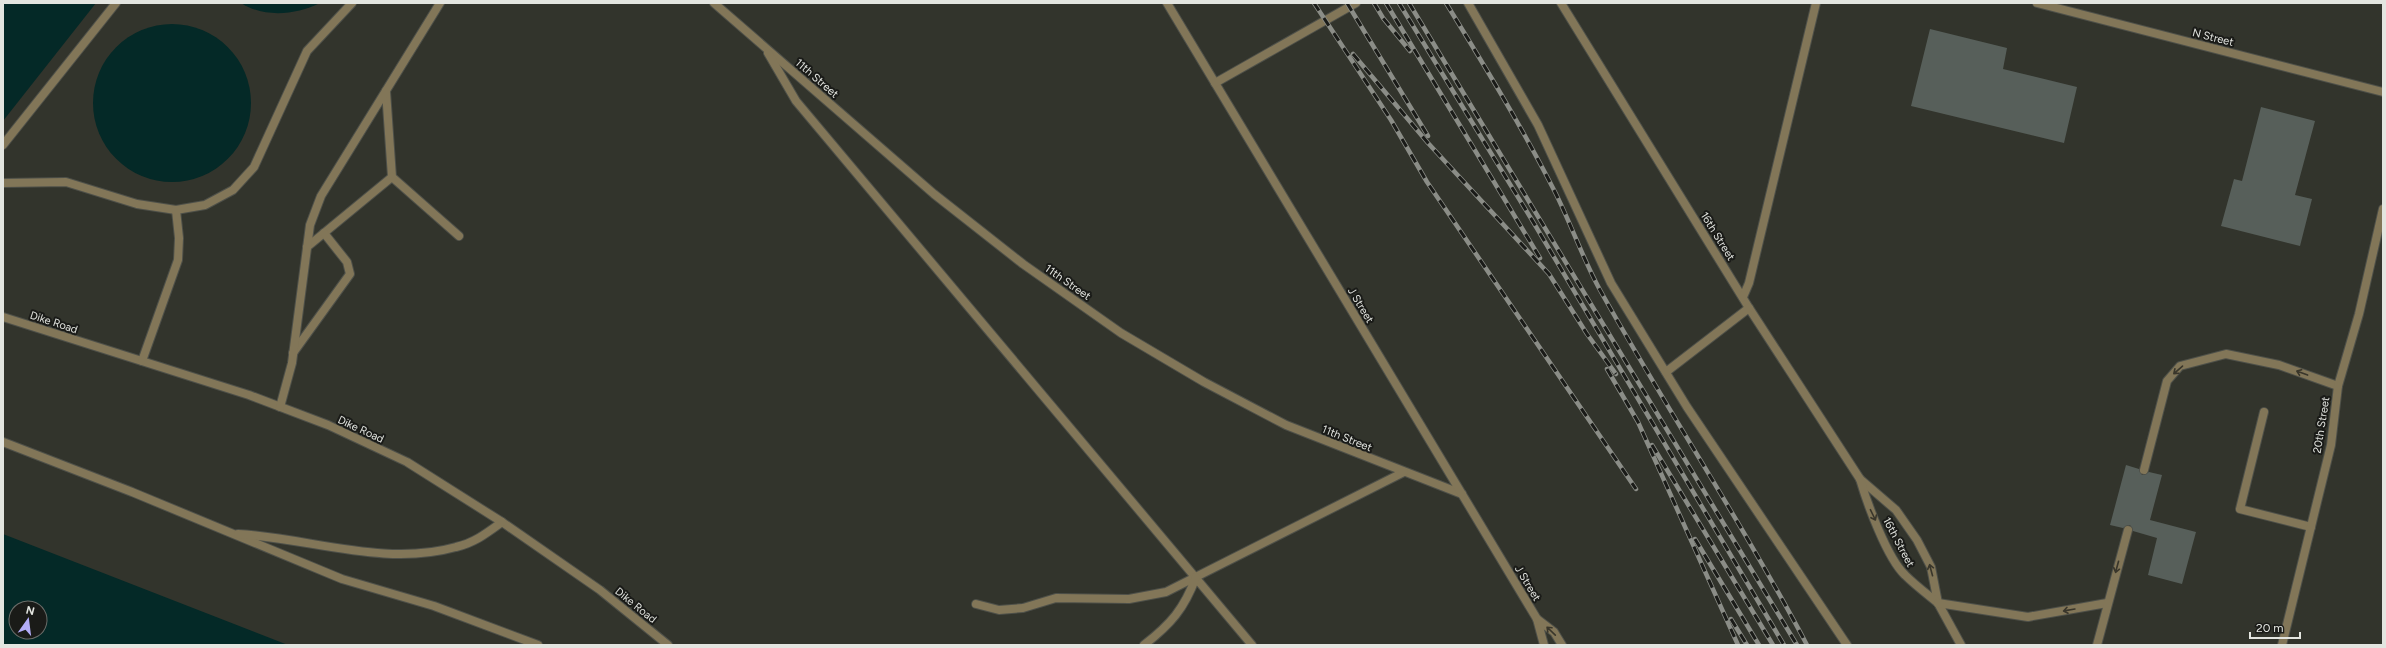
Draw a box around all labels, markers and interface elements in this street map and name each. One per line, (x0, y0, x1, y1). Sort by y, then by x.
street label: N Street (2191, 26, 2235, 49)
street label: 11th Street (792, 56, 841, 101)
street label: 16th Street (1698, 210, 1738, 263)
street label: 11th Street (1042, 262, 1093, 303)
street label: J Street (1345, 285, 1376, 325)
street label: Dike Road (28, 309, 79, 336)
one-way arrow (2173, 366, 2183, 375)
one-way arrow (2296, 368, 2308, 376)
street label: 20th Street (2311, 396, 2332, 454)
street label: Dike Road (336, 413, 386, 446)
street label: 11th Street (1320, 423, 1374, 454)
one-way arrow (1870, 509, 1877, 521)
street label: 16th Street (1880, 515, 1917, 569)
one-way arrow (2113, 561, 2120, 574)
street label: J Street (1512, 563, 1543, 603)
one-way arrow (1927, 564, 1934, 577)
street label: Dike Road (612, 585, 659, 626)
north arrow (8, 600, 48, 640)
text: N (25, 603, 36, 618)
one-way arrow (2063, 606, 2076, 614)
scale bar (2250, 614, 2300, 640)
text: 20 m (2256, 621, 2284, 635)
one-way arrow (1546, 626, 1556, 635)

